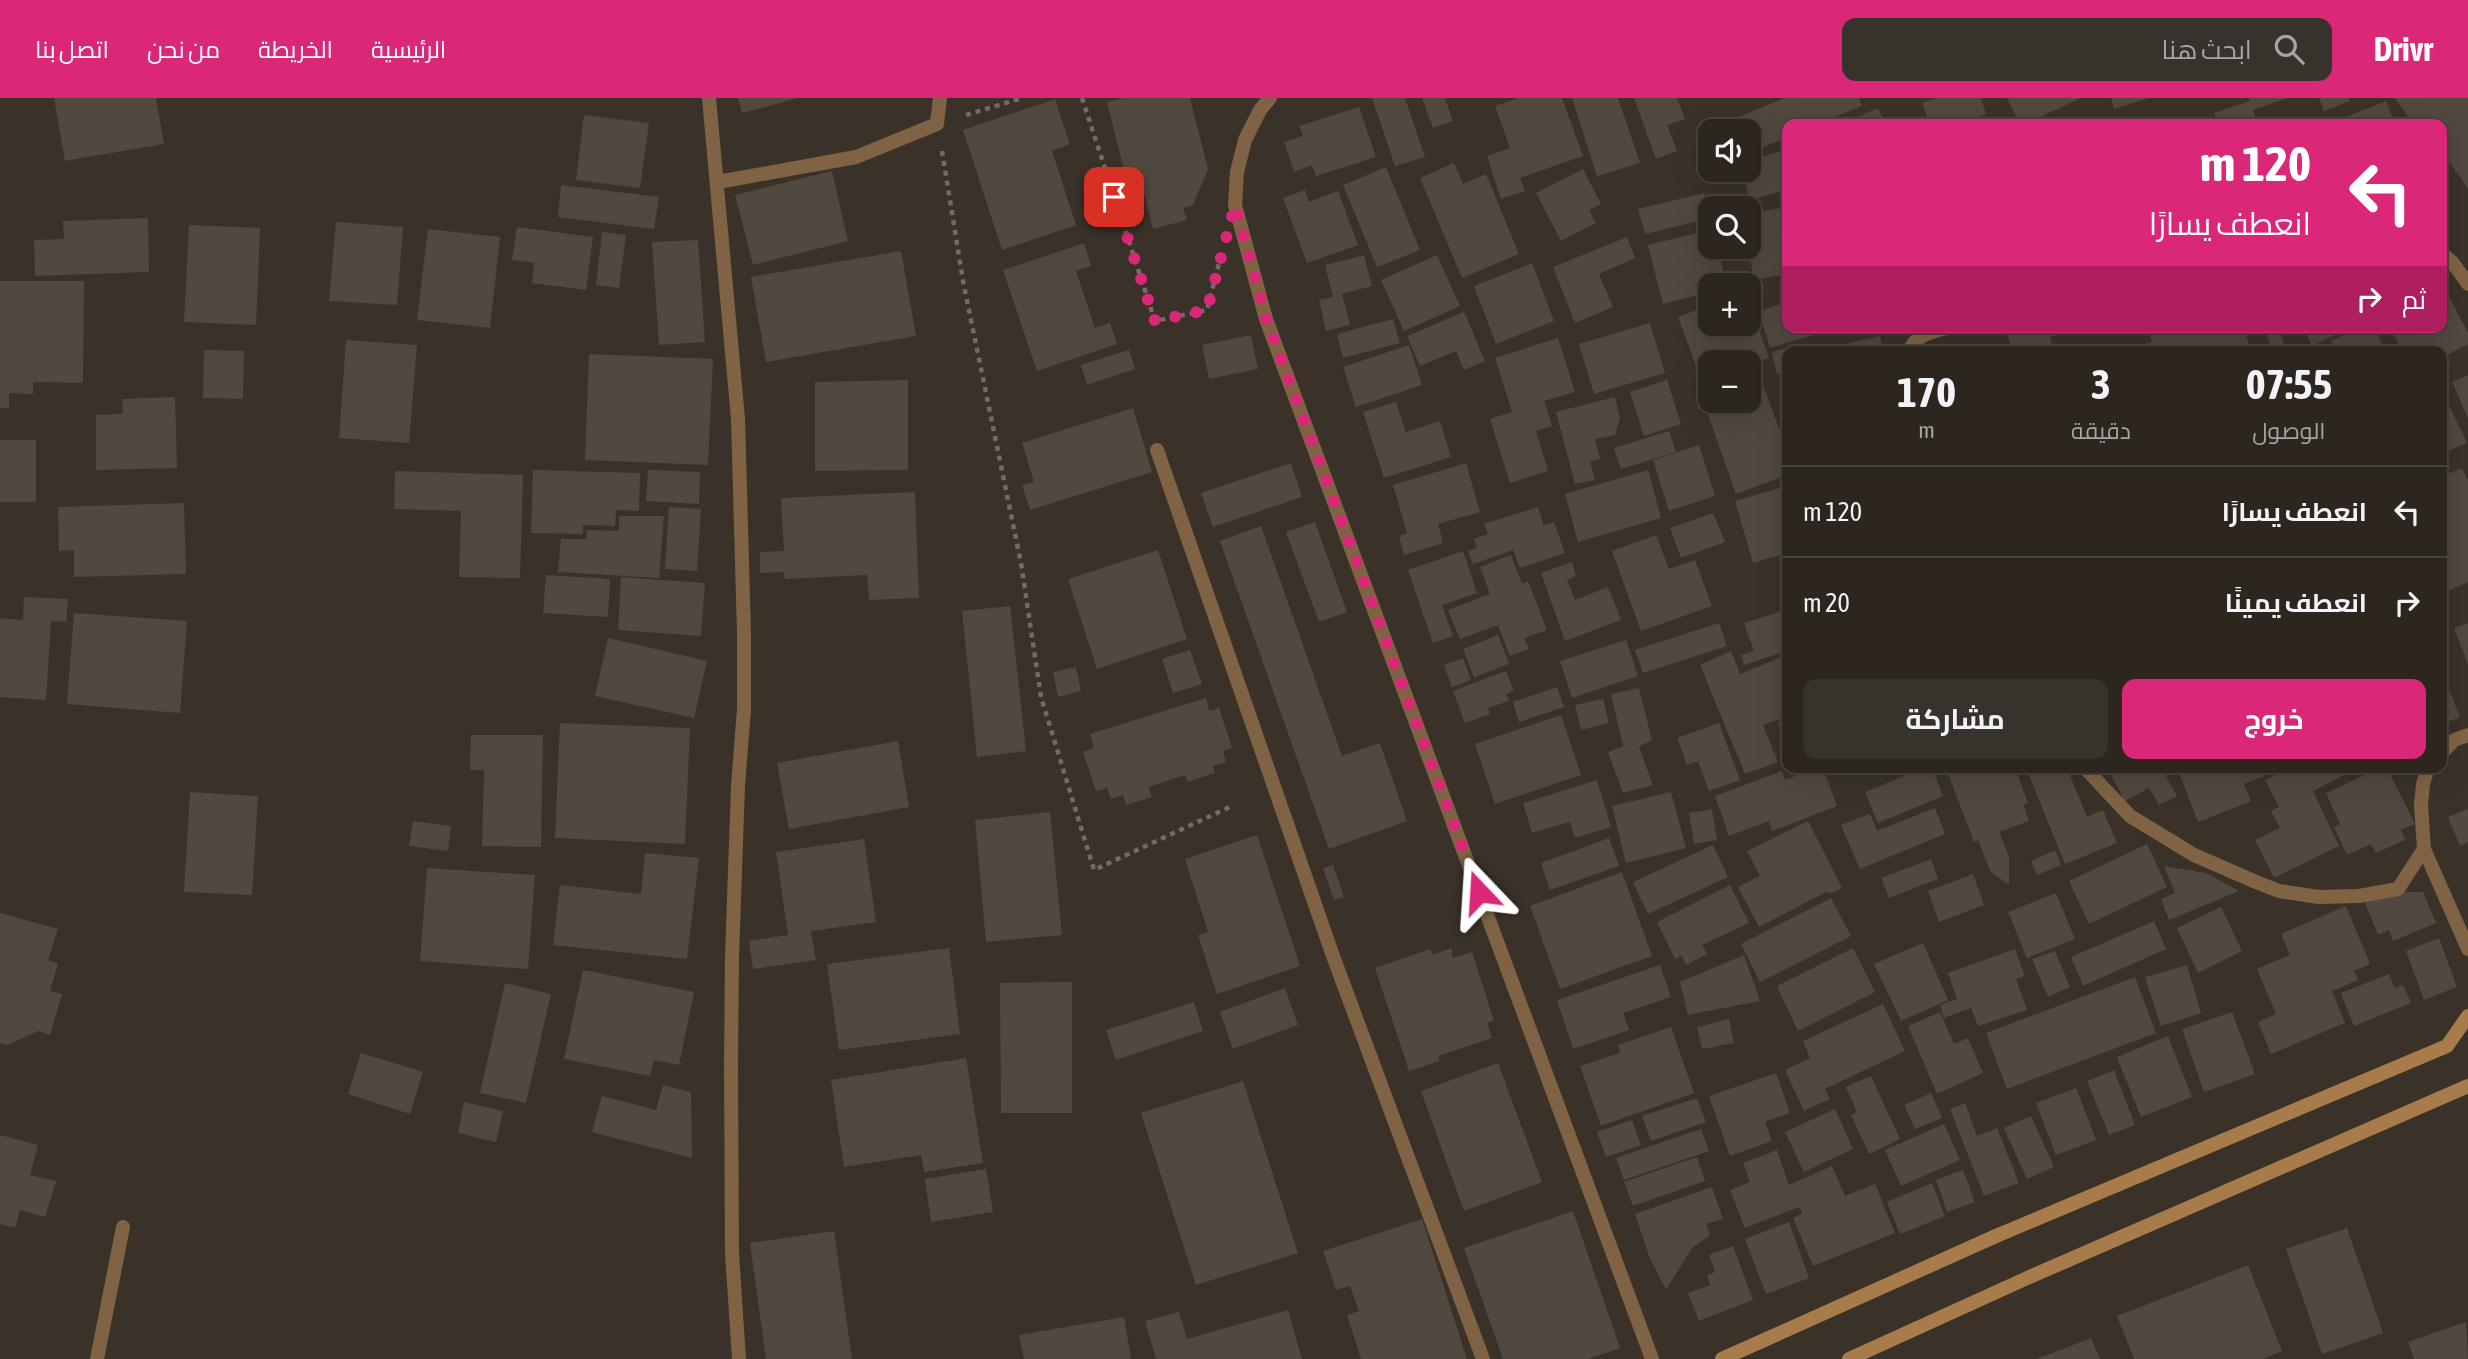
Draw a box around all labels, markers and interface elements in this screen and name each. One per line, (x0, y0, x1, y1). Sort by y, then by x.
search box (1842, 18, 2332, 81)
icon: search (2270, 30, 2308, 68)
text: Drivr (2374, 30, 2433, 68)
text: ابحث هنا (2161, 35, 2252, 65)
text: اتصل بنا (35, 36, 109, 63)
text: من نحن (147, 36, 220, 63)
text: الخريطة (258, 36, 333, 63)
text: الرئيسية (371, 36, 446, 63)
map controls (1698, 119, 1761, 413)
button: sound (1698, 119, 1761, 182)
text: 120 m (2200, 135, 2311, 191)
icon: left (2335, 147, 2426, 238)
pin (1084, 167, 1144, 227)
icon: arrive (1095, 178, 1133, 216)
button: search (1698, 196, 1761, 259)
text: انعطف يسارًا (2149, 205, 2311, 242)
button: + (1698, 273, 1761, 336)
icon: right (2350, 280, 2388, 318)
text: ثم (2402, 285, 2426, 315)
button: − (1698, 350, 1761, 413)
text: 3 (2091, 360, 2111, 408)
text: 07:55 (2246, 360, 2332, 408)
text: 170 (1897, 368, 1956, 416)
text: m (1918, 417, 1935, 443)
text: دقيقة (2071, 418, 2131, 444)
text: الوصول (2252, 418, 2326, 444)
icon: left (2388, 493, 2426, 531)
text: 120 m (1803, 497, 1862, 527)
text: انعطف يسارًا (2222, 497, 2367, 527)
icon: right (2388, 584, 2426, 622)
text: 20 m (1803, 588, 1850, 618)
text: انعطف يمينًا (2225, 588, 2367, 618)
button: مشاركة (1803, 679, 2108, 759)
button: خروج (2122, 679, 2426, 759)
position arrow (1442, 855, 1516, 929)

